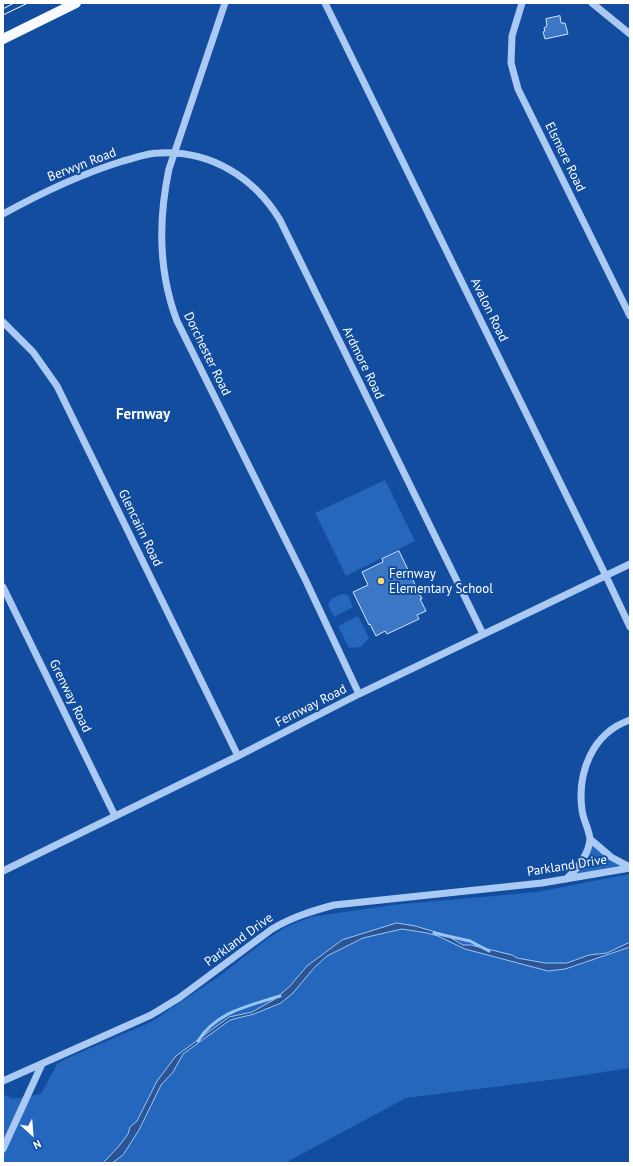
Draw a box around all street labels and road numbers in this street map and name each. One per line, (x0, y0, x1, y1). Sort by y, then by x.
street label: Elsmere Road (541, 120, 589, 194)
street label: Berwyn Road (45, 145, 119, 185)
street label: Avalon Road (467, 276, 511, 344)
street label: Dorchester Road (180, 310, 234, 398)
street label: Ardmore Road (339, 324, 387, 402)
street label: Glencairn Road (115, 487, 165, 569)
street label: Grenway Road (46, 657, 94, 735)
street label: Fernway Road (273, 681, 349, 731)
street label: Parkland Drive (526, 852, 608, 880)
street label: Parkland Drive (202, 910, 276, 970)

